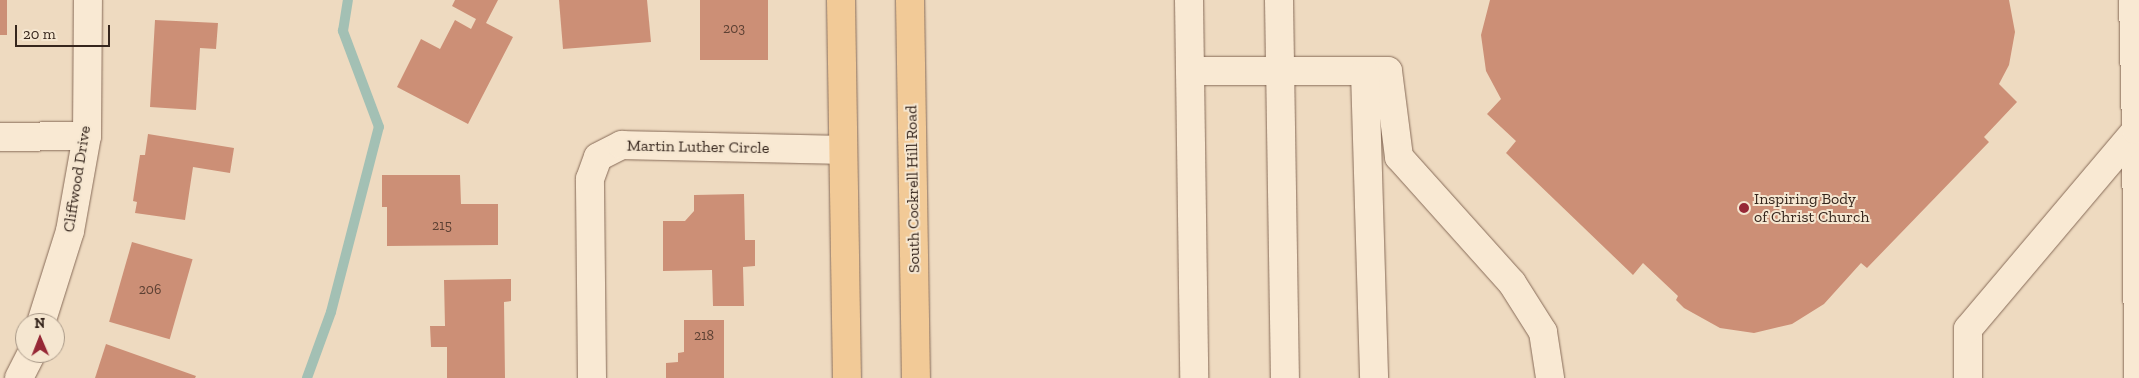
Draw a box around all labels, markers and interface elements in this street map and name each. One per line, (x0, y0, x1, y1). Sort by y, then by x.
scale bar (18, 15, 112, 47)
house number: 203 (723, 21, 745, 37)
text: 20 m (23, 25, 56, 43)
street label: South Cockrell Hill Road (902, 105, 924, 273)
street label: Cliffwood Drive (59, 124, 95, 234)
street label: Martin Luther Circle (627, 136, 769, 158)
place label: Inspiring Body of Christ Church (1754, 189, 1869, 227)
marker: Inspiring Body of Christ Church (1738, 202, 1750, 214)
house number: 215 (432, 218, 452, 234)
house number: 206 (139, 282, 161, 298)
north arrow (15, 313, 65, 363)
text: N (34, 315, 45, 332)
house number: 218 (694, 328, 714, 344)

